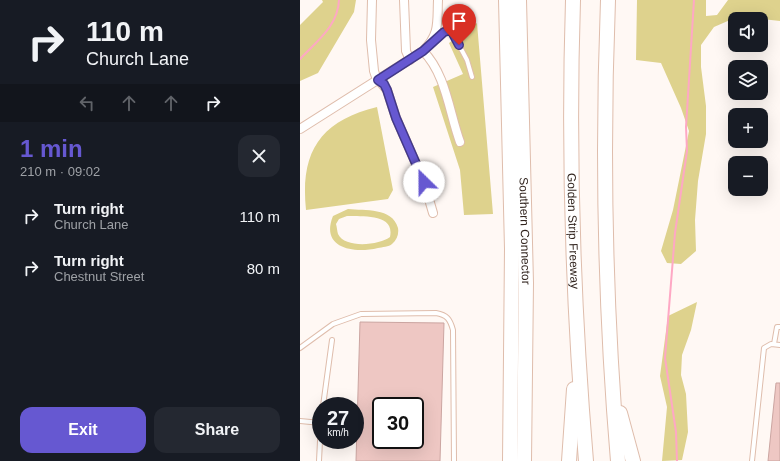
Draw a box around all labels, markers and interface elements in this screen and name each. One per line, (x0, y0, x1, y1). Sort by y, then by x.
pin (442, 4, 476, 45)
icon: arrive (448, 10, 470, 32)
map controls (728, 12, 768, 196)
button: sound (728, 12, 768, 52)
icon: right (20, 16, 72, 68)
text: 110 m (86, 16, 164, 47)
text: Church Lane (86, 49, 189, 69)
button: layers (728, 60, 768, 100)
icon: left (76, 92, 98, 114)
icon: ahead (118, 92, 140, 114)
icon: ahead (160, 92, 182, 114)
icon: right (202, 92, 224, 114)
button: + (728, 108, 768, 148)
text: 1 min (20, 135, 83, 162)
button: close (238, 135, 280, 177)
button: − (728, 156, 768, 196)
position arrow (403, 161, 445, 203)
text: 210 m · 09:02 (20, 164, 100, 179)
street label: Golden Strip Freeway (564, 173, 582, 289)
street label: Southern Connector (516, 177, 533, 285)
text: Turn right (54, 200, 124, 217)
icon: right (20, 205, 42, 227)
text: 110 m (239, 208, 280, 225)
text: Church Lane (54, 217, 128, 232)
text: Turn right (54, 252, 124, 269)
icon: right (20, 257, 42, 279)
text: 80 m (247, 260, 280, 277)
text: Chestnut Street (54, 269, 144, 284)
speed limit sign: 30 (372, 397, 424, 449)
button: Exit (20, 407, 146, 453)
button: Share (154, 407, 280, 453)
text: 27 (327, 407, 349, 429)
text: km/h (327, 427, 349, 438)

